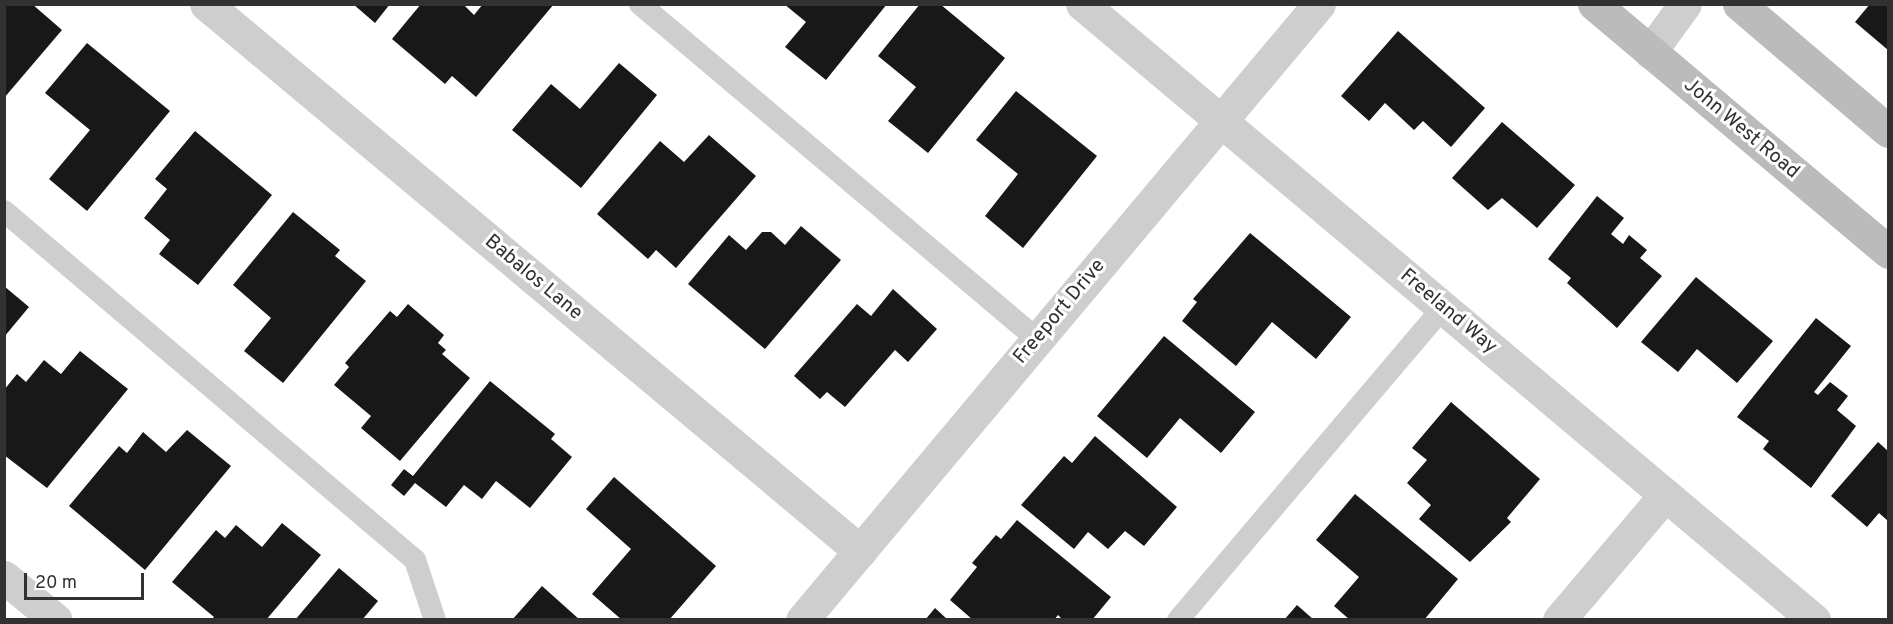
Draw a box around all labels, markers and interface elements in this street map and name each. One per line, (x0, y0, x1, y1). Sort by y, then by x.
street label: John West Road (1678, 73, 1804, 185)
street label: Babalos Lane (479, 230, 587, 326)
street label: Freeport Drive (1009, 255, 1111, 369)
street label: Freeland Way (1394, 264, 1502, 360)
scale bar (27, 561, 147, 599)
text: 20 m (35, 572, 77, 595)

